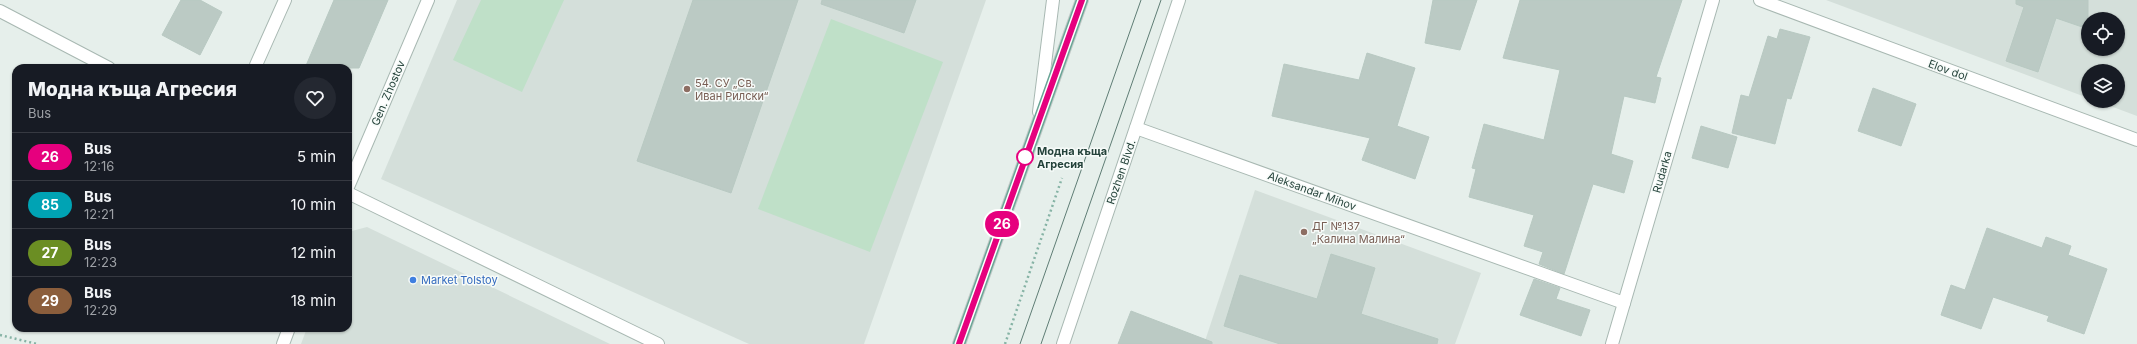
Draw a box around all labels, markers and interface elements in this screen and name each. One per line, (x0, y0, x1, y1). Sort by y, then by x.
map controls (2081, 12, 2125, 108)
button: locate (2081, 12, 2125, 56)
street label: Elov dol (1926, 56, 1970, 84)
street label: Gen. Zhostov (368, 58, 408, 128)
button: layers (2081, 64, 2125, 108)
place label: 54. СУ „Св. Иван Рилски“ (695, 76, 768, 103)
button: heart (294, 77, 336, 119)
text: Модна къща Агресия (28, 78, 237, 101)
marker: 54. СУ „Св. Иван Рилски“ (682, 84, 692, 94)
text: Bus (28, 105, 51, 121)
street label: Rozhen Blvd. (1103, 138, 1139, 206)
text: Bus (84, 139, 112, 158)
place label: Модна къща Агресия (1037, 144, 1107, 171)
text: 5 min (297, 147, 336, 166)
text: 26 (41, 148, 59, 165)
marker: Модна къща Агресия (1016, 148, 1034, 166)
street label: Rudarka (1649, 149, 1675, 195)
text: 12:16 (84, 158, 114, 174)
street label: Aleksandar Mihov (1266, 169, 1358, 213)
text: Bus (84, 187, 112, 206)
text: 10 min (291, 195, 336, 214)
text: 85 (41, 196, 59, 213)
text: 12:21 (84, 206, 114, 222)
line badge: 26 (984, 211, 1020, 237)
text: 26 (993, 215, 1011, 232)
place label: ДГ №137 „Калина Малина“ (1312, 219, 1405, 246)
marker: ДГ №137 „Калина Малина“ (1299, 227, 1309, 237)
text: Bus (84, 235, 112, 254)
text: 12 min (291, 243, 336, 262)
text: 27 (42, 244, 58, 261)
text: 12:23 (84, 254, 117, 270)
place label: Market Tolstoy (421, 273, 498, 287)
marker: Market Tolstoy (408, 275, 418, 285)
text: Bus (84, 283, 112, 302)
text: 18 min (291, 291, 336, 310)
text: 29 (41, 292, 59, 309)
text: 12:29 (84, 302, 117, 318)

